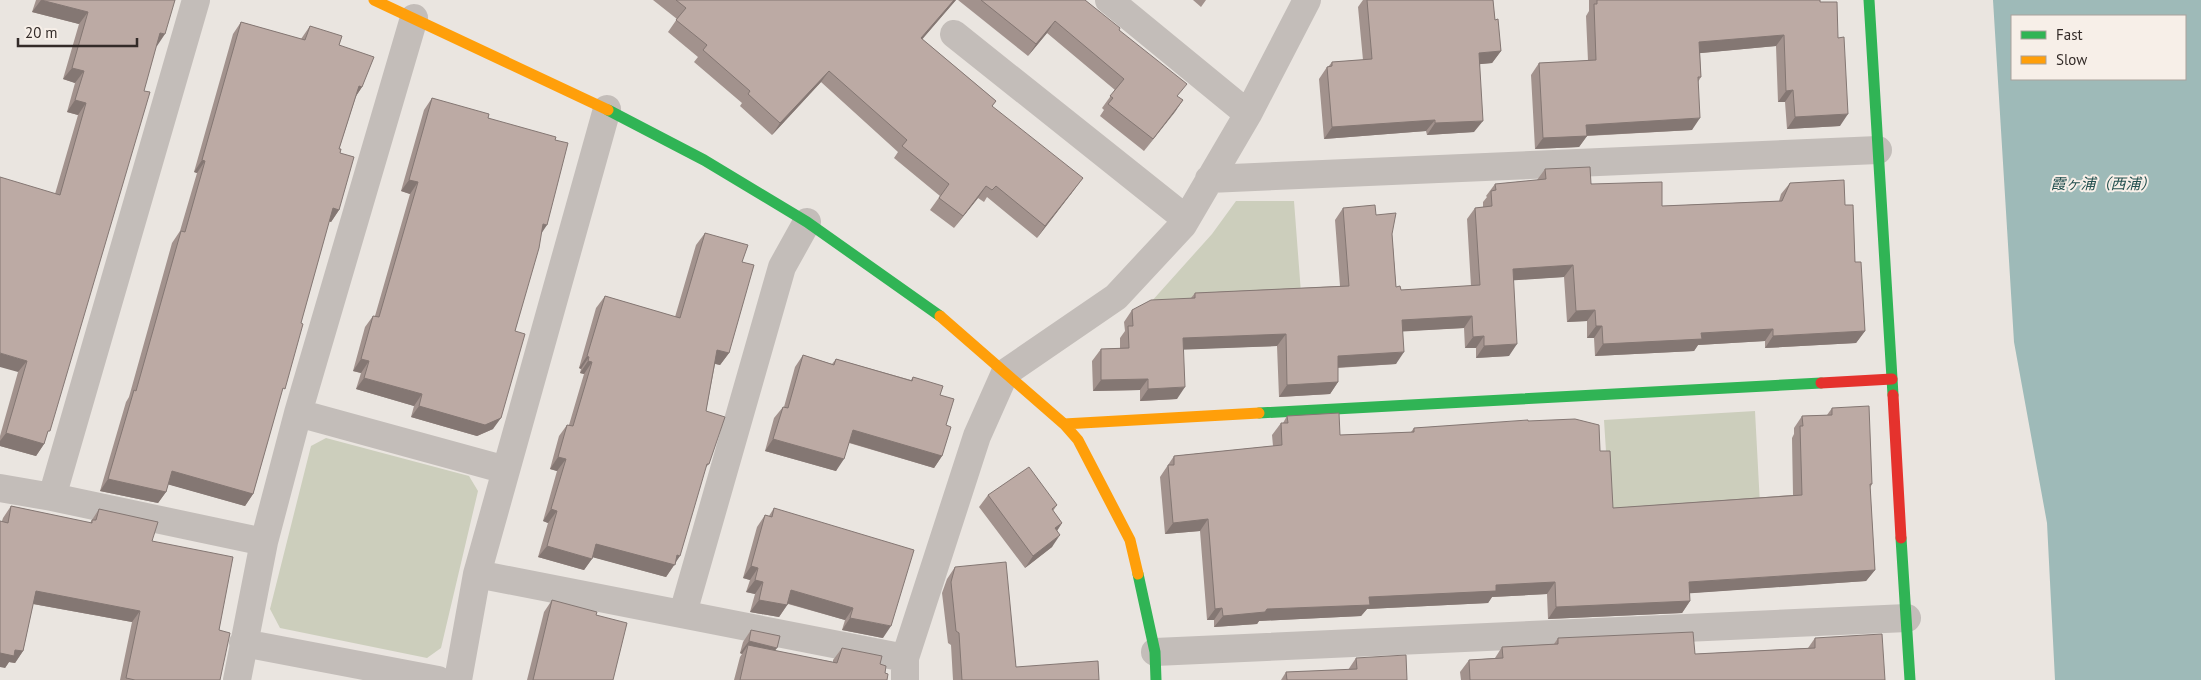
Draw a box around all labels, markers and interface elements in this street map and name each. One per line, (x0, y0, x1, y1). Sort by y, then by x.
scale bar (18, 15, 136, 47)
legend (2011, 15, 2186, 80)
text: 20 m (25, 23, 58, 42)
text: Fast (2056, 25, 2083, 44)
text: Slow (2056, 50, 2087, 69)
water label: 霞ヶ浦（西浦） (2050, 174, 2156, 193)

